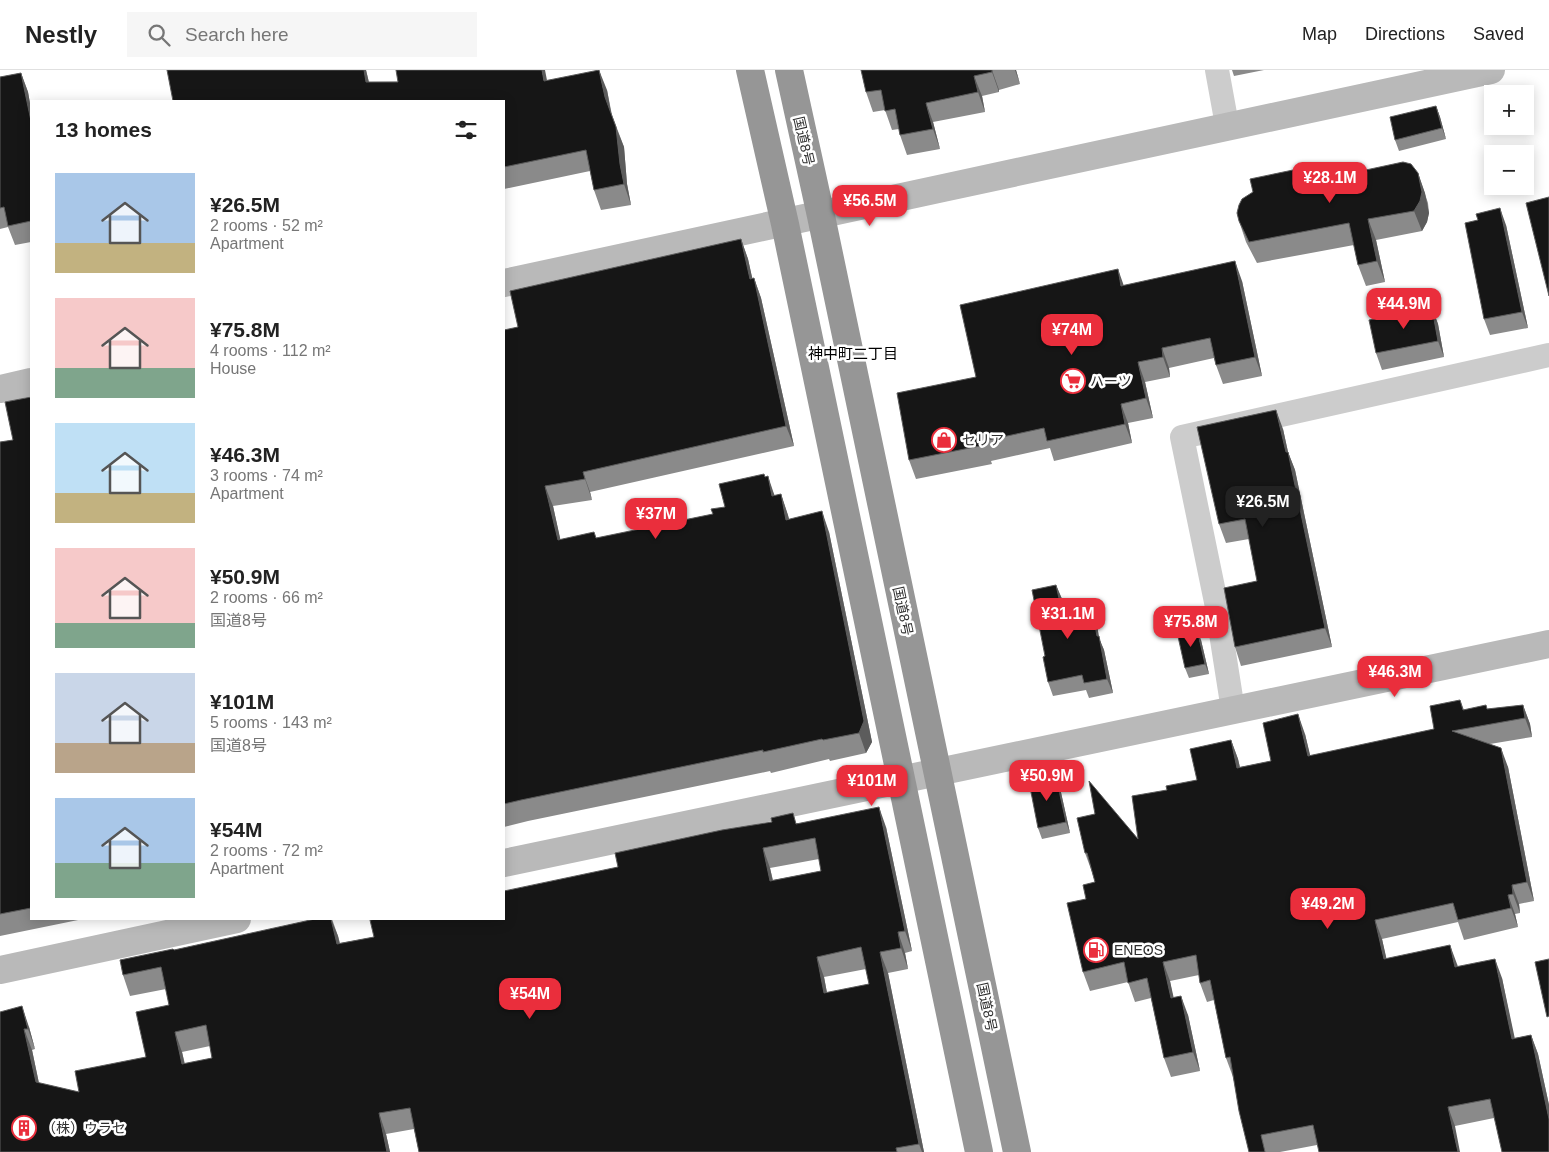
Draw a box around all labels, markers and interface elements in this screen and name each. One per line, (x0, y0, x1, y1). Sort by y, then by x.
search box (127, 12, 477, 57)
text: Nestly (25, 21, 97, 48)
icon: search (145, 21, 173, 49)
text: Search here (185, 24, 289, 45)
text: Map (1302, 24, 1337, 44)
text: Directions (1365, 24, 1445, 44)
text: Saved (1473, 24, 1524, 44)
map controls (1484, 85, 1534, 195)
button: + (1484, 85, 1534, 135)
street label: 国道8号 (791, 115, 817, 167)
icon: filters (452, 116, 480, 144)
text: 13 homes (55, 118, 152, 141)
button: − (1484, 145, 1534, 195)
pin: ¥28.1M (1289, 162, 1371, 204)
text: ¥28.1M (1303, 169, 1357, 186)
pin: ¥56.5M (829, 184, 911, 227)
text: ¥56.5M (843, 192, 897, 209)
icon: home (95, 193, 155, 253)
text: ¥26.5M (210, 193, 280, 216)
text: 2 rooms · 52 m² (210, 217, 323, 234)
text: Apartment (210, 235, 284, 252)
pin: ¥44.9M (1363, 288, 1445, 330)
text: ¥44.9M (1377, 295, 1431, 312)
pin: ¥74M (1042, 314, 1102, 356)
icon: home (95, 318, 155, 378)
text: ¥75.8M (210, 318, 280, 341)
text: ¥74M (1052, 321, 1092, 338)
text: 4 rooms · 112 m² (210, 342, 331, 359)
district label: 神中町二丁目 (808, 345, 898, 362)
text: House (210, 360, 256, 377)
supermarket icon: ハーツ (1060, 368, 1086, 394)
place label: ハーツ (1090, 373, 1132, 389)
shop icon: セリア (931, 427, 957, 453)
place label: セリア (962, 432, 1004, 448)
icon: home (95, 443, 155, 503)
text: ¥46.3M (210, 443, 280, 466)
text: 3 rooms · 74 m² (210, 467, 323, 484)
text: Apartment (210, 485, 284, 502)
pin: ¥26.5M (1222, 486, 1304, 528)
text: ¥26.5M (1236, 493, 1290, 510)
pin: ¥37M (626, 498, 686, 540)
text: ¥37M (636, 505, 676, 522)
text: ¥50.9M (210, 565, 280, 588)
icon: home (95, 568, 155, 628)
street label: 国道8号 (890, 585, 916, 637)
text: 2 rooms · 66 m² (210, 589, 323, 606)
pin: ¥31.1M (1027, 598, 1109, 640)
text: ¥31.1M (1041, 605, 1095, 622)
pin: ¥75.8M (1150, 606, 1232, 648)
text: 国道8号 (210, 612, 267, 629)
text: ¥75.8M (1164, 613, 1218, 630)
pin: ¥46.3M (1354, 656, 1436, 698)
text: ¥46.3M (1368, 663, 1422, 680)
text: ¥101M (210, 690, 274, 713)
icon: home (95, 693, 155, 753)
text: 5 rooms · 143 m² (210, 714, 332, 731)
text: 国道8号 (210, 737, 267, 754)
pin: ¥50.9M (1006, 760, 1088, 802)
pin: ¥101M (837, 764, 907, 807)
text: ¥50.9M (1020, 767, 1074, 784)
text: ¥101M (848, 772, 896, 789)
icon: home (95, 818, 155, 878)
text: ¥54M (210, 818, 263, 841)
text: 2 rooms · 72 m² (210, 842, 323, 859)
text: Apartment (210, 860, 284, 877)
pin: ¥49.2M (1287, 888, 1369, 930)
text: ¥49.2M (1301, 895, 1355, 912)
fuel station icon: ENEOS (1083, 937, 1109, 963)
place label: ENEOS (1114, 942, 1163, 958)
pin: ¥54M (500, 978, 560, 1020)
street label: 国道8号 (974, 981, 1000, 1033)
text: ¥54M (510, 985, 550, 1002)
building icon: （株）ウラセ (11, 1115, 37, 1141)
place label: （株）ウラセ (42, 1120, 126, 1136)

